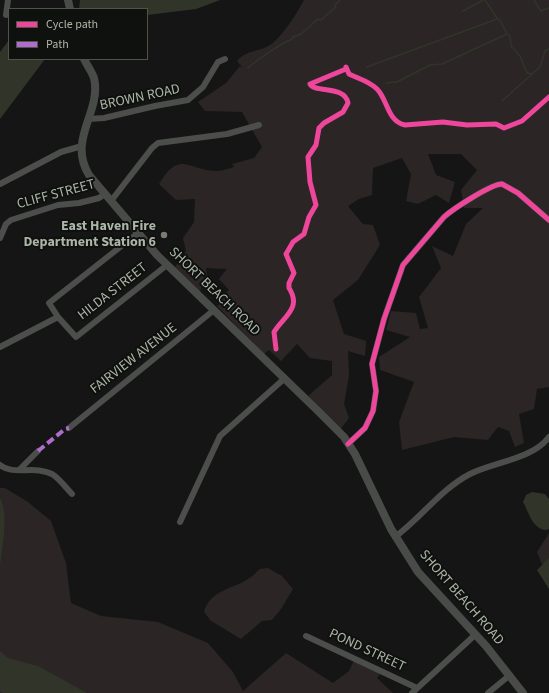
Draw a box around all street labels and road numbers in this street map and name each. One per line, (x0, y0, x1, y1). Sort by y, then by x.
street label: BROWN ROAD (98, 81, 182, 115)
street label: CLIFF STREET (15, 177, 97, 213)
street label: SHORT BEACH ROAD (165, 244, 263, 340)
street label: HILDA STREET (75, 260, 151, 324)
street label: FAIRVIEW AVENUE (87, 320, 181, 398)
street label: SHORT BEACH ROAD (415, 547, 507, 649)
street label: POND STREET (326, 626, 408, 676)

